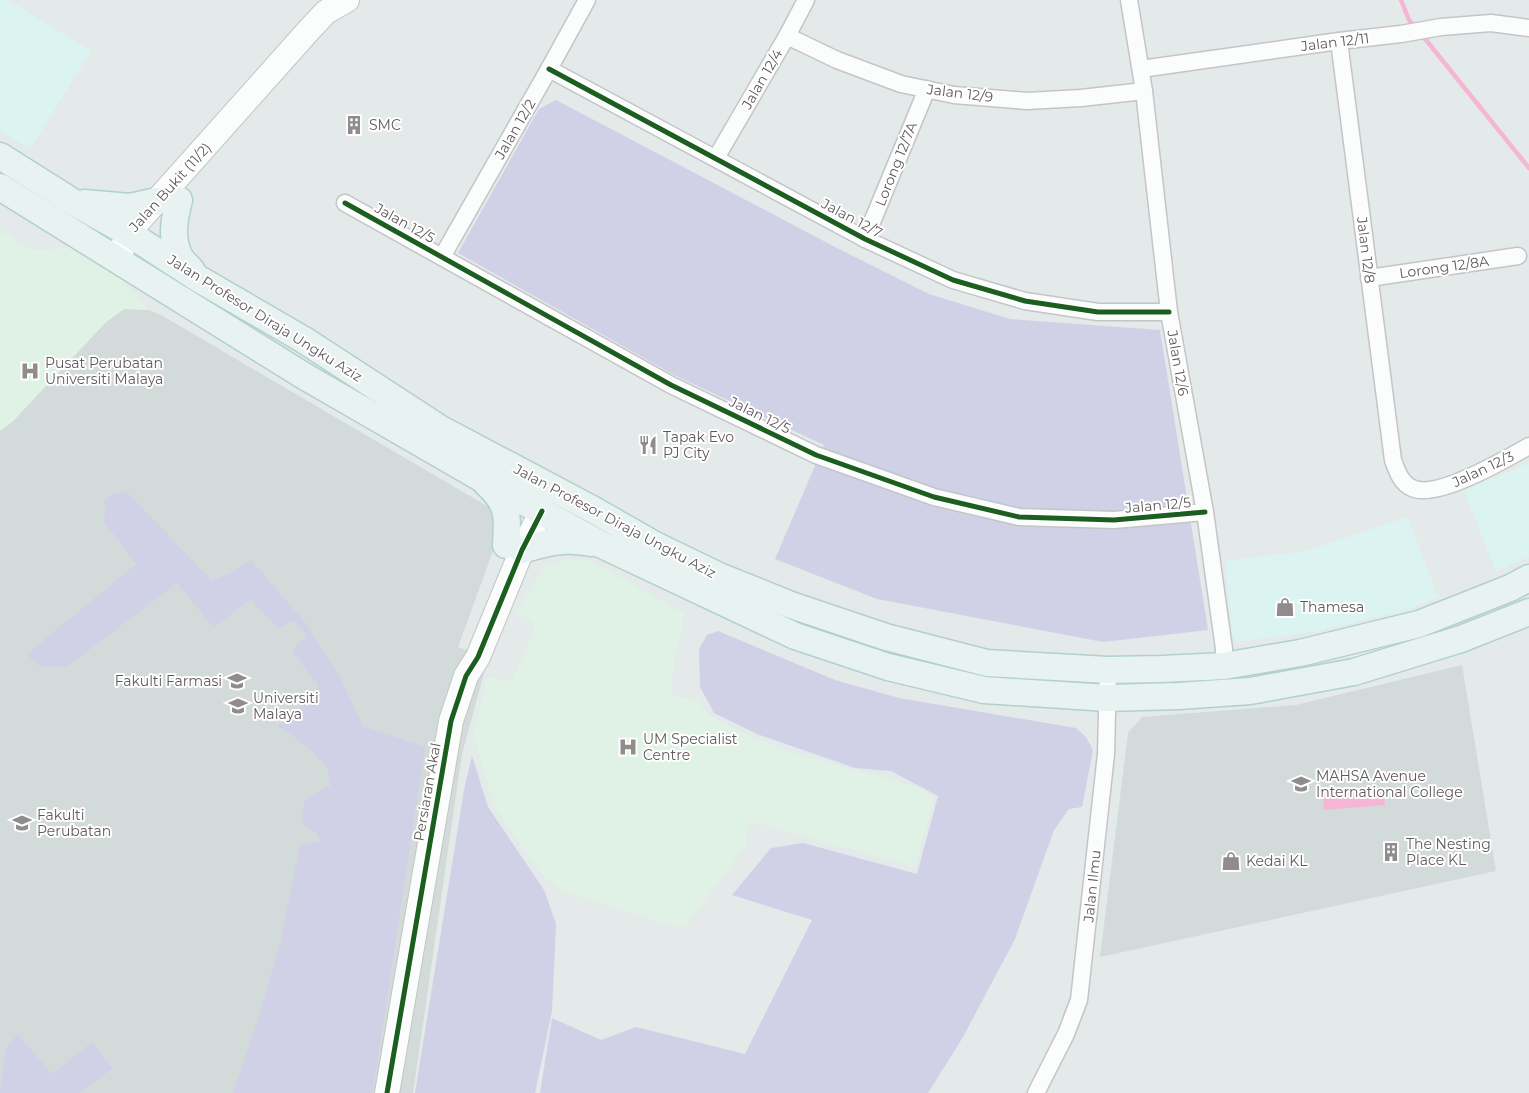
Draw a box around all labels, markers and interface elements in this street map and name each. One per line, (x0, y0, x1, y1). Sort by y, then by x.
street label: Jalan 12/11 (1299, 29, 1370, 55)
street label: Jalan 12/4 (737, 45, 787, 113)
street label: Jalan 12/9 (925, 80, 994, 106)
street label: Jalan 12/2 (490, 96, 539, 163)
building icon: SMC (343, 114, 365, 136)
place label: SMC (369, 116, 401, 134)
street label: Lorong 12/7A (871, 118, 921, 209)
street label: Jalan Bukit (11/2) (125, 139, 215, 236)
street label: Jalan 12/7 (817, 194, 886, 242)
street label: Jalan 12/5 (371, 199, 438, 247)
street label: Jalan 12/8 (1353, 215, 1379, 284)
street label: Jalan Profesor Diraja Ungku Aziz (163, 250, 366, 386)
street label: Lorong 12/8A (1398, 252, 1491, 282)
street label: Jalan 12/6 (1163, 328, 1193, 398)
place label: Pusat Perubatan Universiti Malaya (45, 354, 163, 388)
hospital icon: Pusat Perubatan Universiti Malaya (19, 360, 41, 382)
street label: Jalan 12/5 (725, 392, 794, 438)
place label: Tapak Evo PJ City (663, 428, 734, 462)
restaurant icon: Tapak Evo PJ City (637, 434, 659, 456)
street label: Jalan 12/3 (1448, 447, 1517, 492)
street label: Jalan Profesor Diraja Ungku Aziz (510, 459, 719, 582)
street label: Jalan 12/5 (1123, 493, 1192, 517)
shop icon: Thamesa (1274, 596, 1296, 618)
place label: Thamesa (1300, 598, 1364, 616)
school or university icon: Fakulti Farmasi (226, 670, 248, 692)
place label: Fakulti Farmasi (115, 672, 222, 690)
place label: Universiti Malaya (253, 689, 319, 723)
school or university icon: Universiti Malaya (227, 695, 249, 717)
place label: UM Specialist Centre (643, 730, 738, 764)
hospital icon: UM Specialist Centre (617, 736, 639, 758)
street label: Persiaran Akal (409, 741, 445, 843)
place label: MAHSA Avenue International College (1316, 767, 1463, 801)
school or university icon: MAHSA Avenue International College (1290, 773, 1312, 795)
place label: Fakulti Perubatan (37, 806, 111, 840)
school or university icon: Fakulti Perubatan (11, 812, 33, 834)
place label: The Nesting Place KL (1406, 835, 1491, 869)
building icon: The Nesting Place KL (1380, 841, 1402, 863)
street label: Jalan Ilmu (1079, 849, 1105, 924)
shop icon: Kedai KL (1220, 850, 1242, 872)
place label: Kedai KL (1246, 852, 1308, 870)

